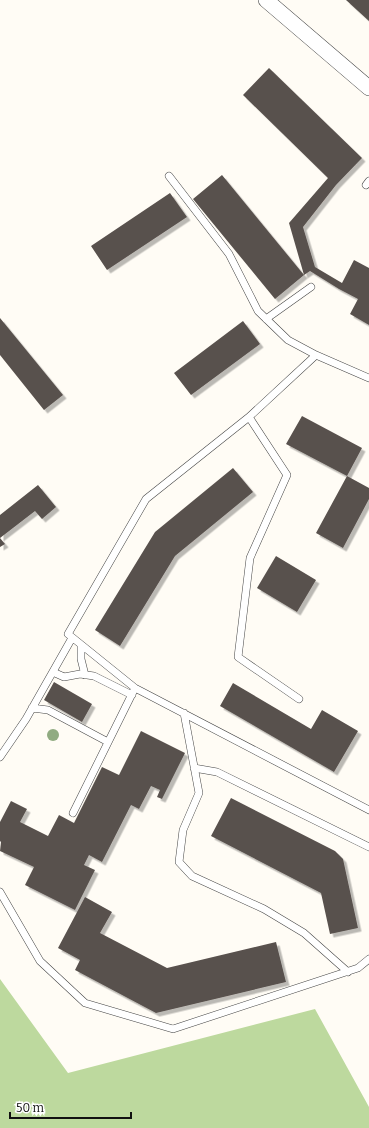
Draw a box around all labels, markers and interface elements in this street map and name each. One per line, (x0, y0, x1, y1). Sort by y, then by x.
scale bar (10, 1094, 131, 1120)
text: 50 m (16, 1101, 45, 1115)

